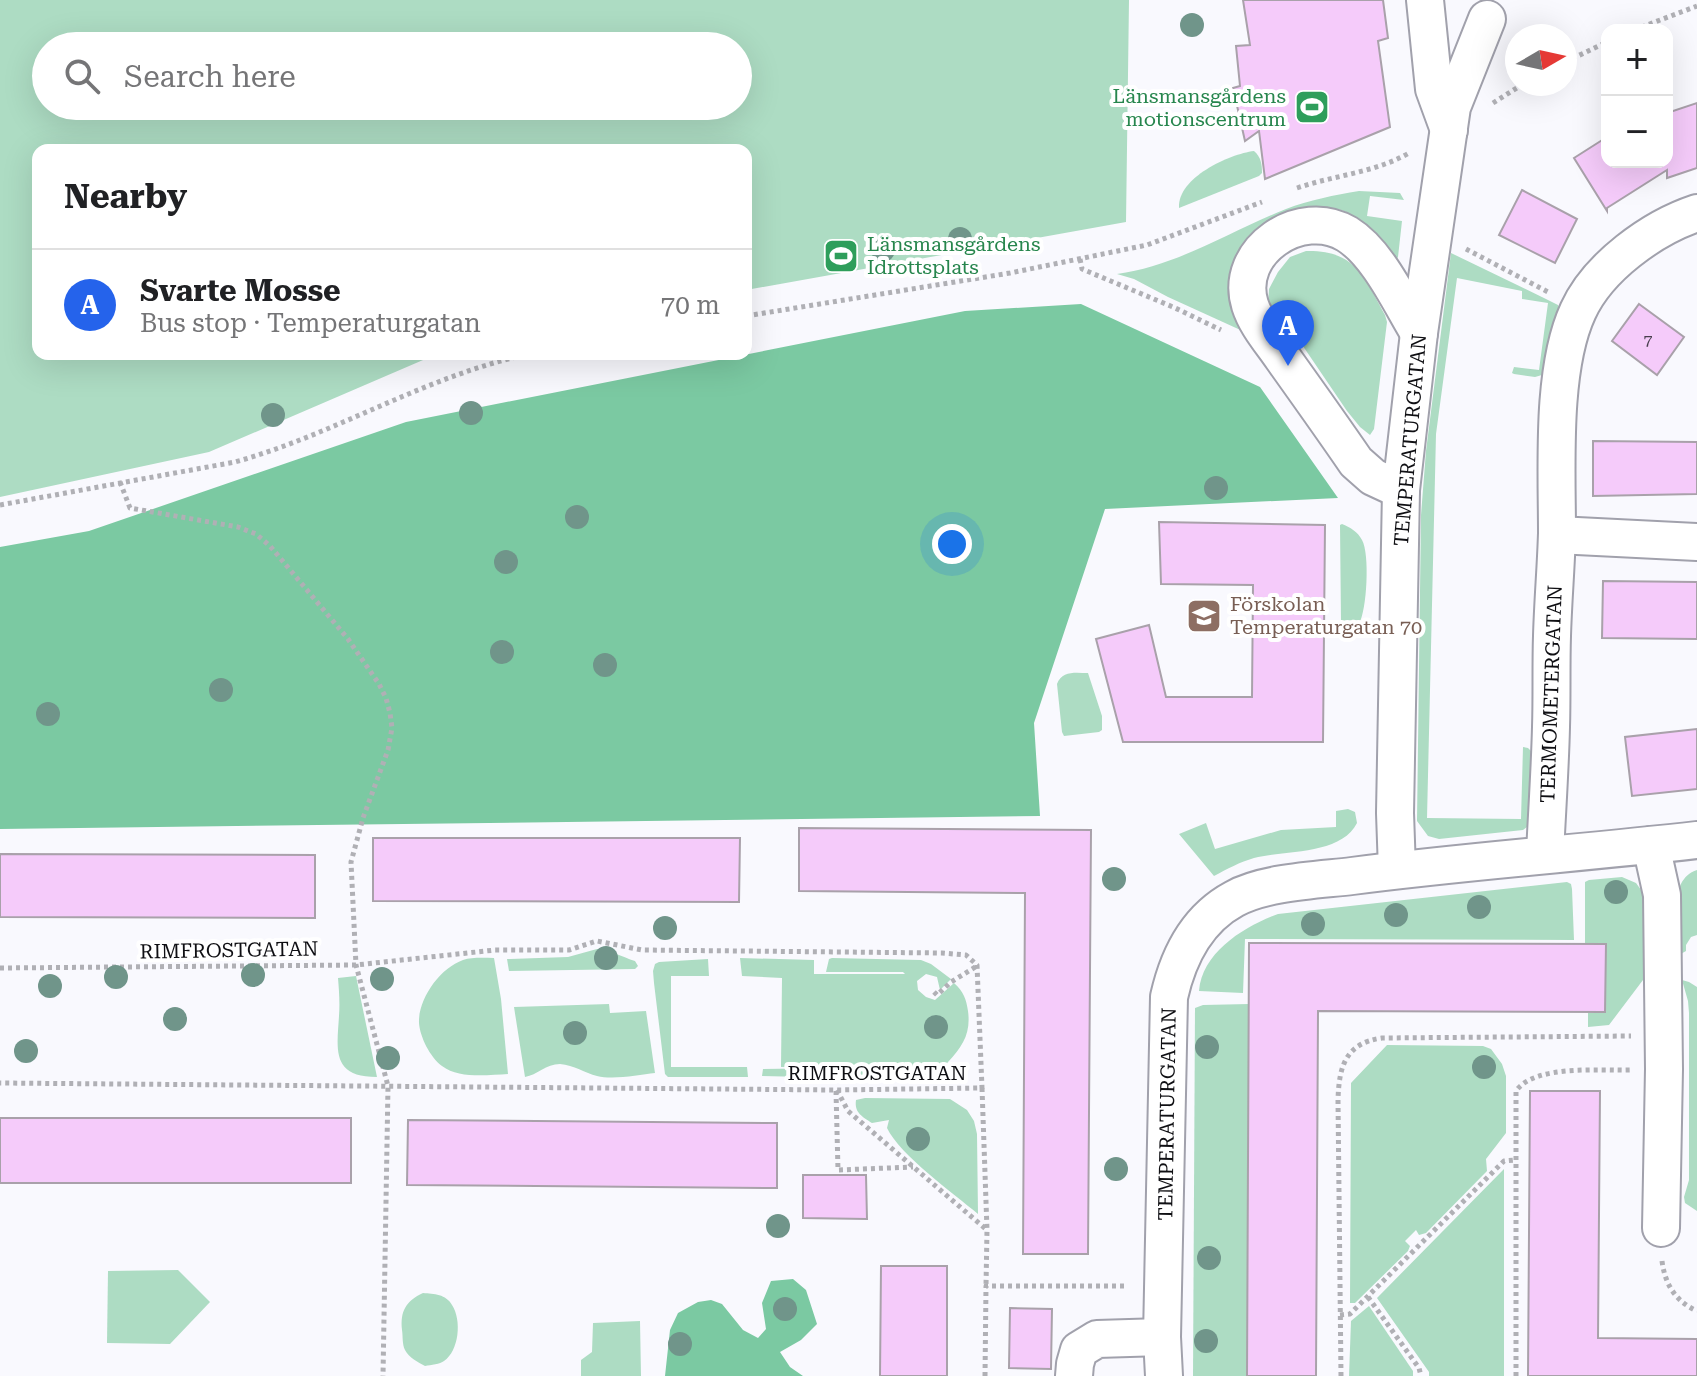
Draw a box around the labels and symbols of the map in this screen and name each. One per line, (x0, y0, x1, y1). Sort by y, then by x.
north arrow (1505, 24, 1577, 96)
place label: Länsmansgårdens motionscentrum (1113, 84, 1286, 131)
sports icon: Länsmansgårdens motionscentrum (1293, 88, 1331, 126)
place label: Länsmansgårdens Idrottsplats (867, 232, 1040, 279)
sports icon: Länsmansgårdens Idrottsplats (822, 237, 860, 275)
pin: A (1262, 300, 1314, 366)
house number: 7 (1644, 330, 1653, 349)
street label: TEMPERATURGATAN (1389, 333, 1431, 547)
your location (932, 524, 972, 564)
street label: TERMOMETERGATAN (1535, 584, 1567, 804)
place label: Förskolan Temperaturgatan 70 (1230, 592, 1422, 639)
school or university icon: Förskolan Temperaturgatan 70 (1185, 597, 1223, 635)
street label: RIMFROSTGATAN (139, 936, 319, 964)
street label: TEMPERATURGATAN (1153, 1007, 1181, 1221)
street label: RIMFROSTGATAN (788, 1061, 966, 1085)

